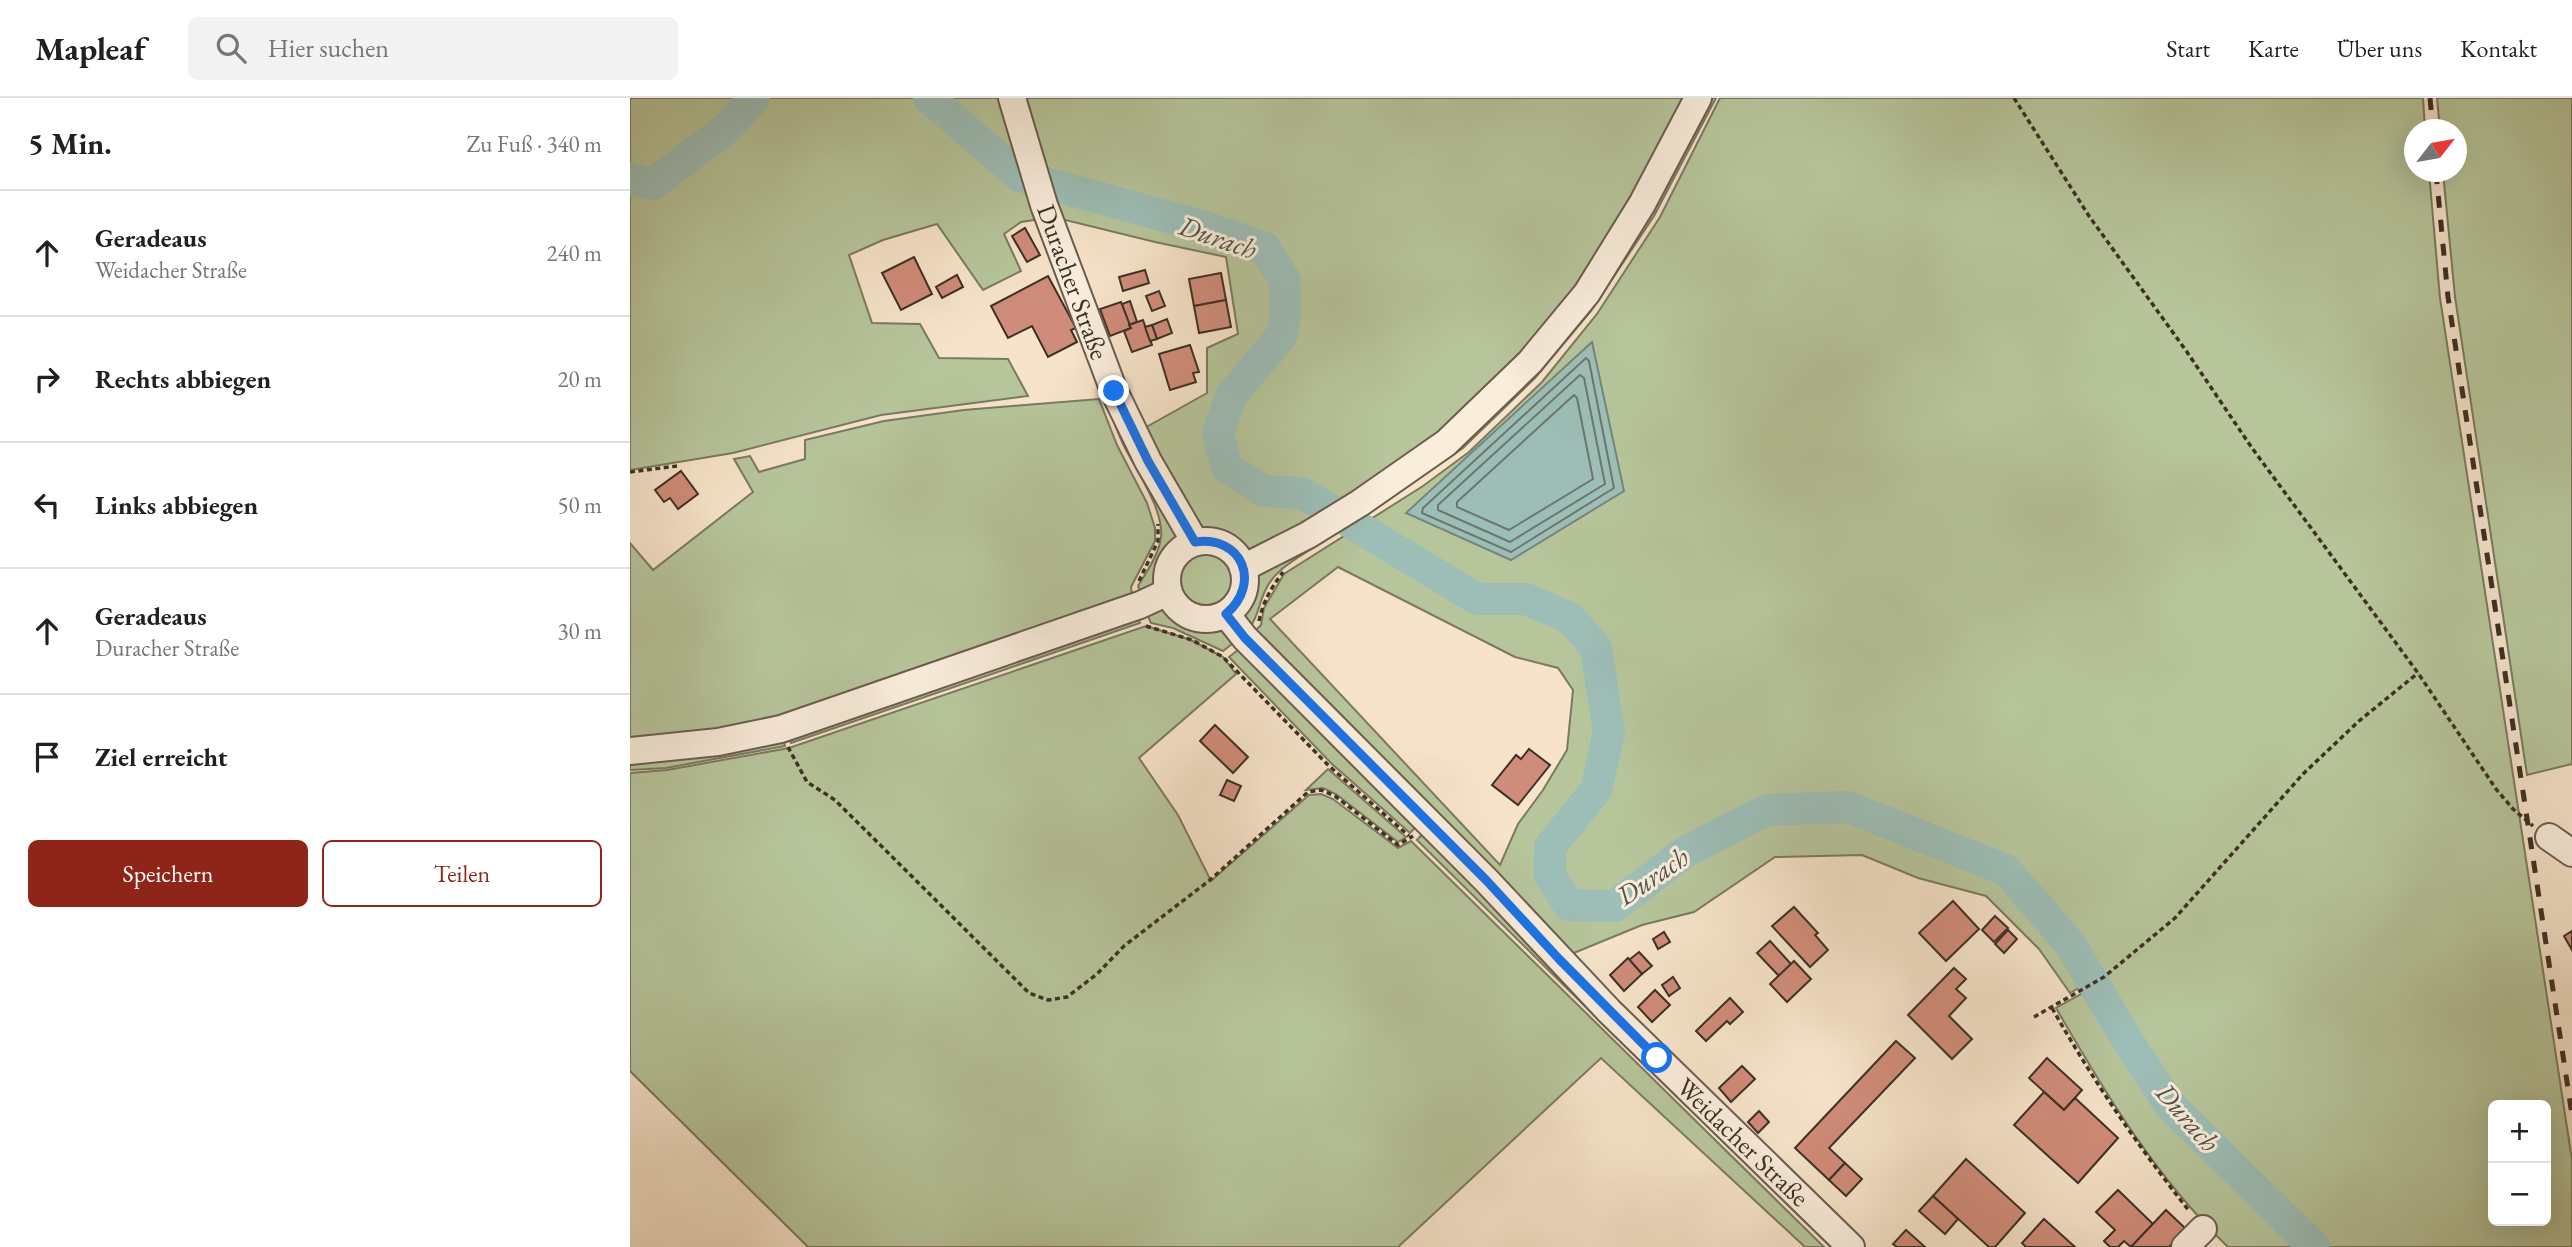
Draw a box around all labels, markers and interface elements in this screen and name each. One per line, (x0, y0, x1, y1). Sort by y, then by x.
search box (188, 17, 678, 80)
text: Mapleaf (35, 27, 146, 70)
icon: search (212, 29, 250, 67)
text: Hier suchen (268, 31, 389, 65)
text: Start (2166, 33, 2210, 64)
text: Karte (2248, 33, 2299, 64)
text: Über uns (2337, 33, 2422, 64)
text: Kontakt (2460, 33, 2537, 64)
north arrow (2404, 119, 2467, 182)
text: 5 Min. (28, 124, 112, 163)
text: Zu Fuß · 340 m (467, 129, 602, 159)
street label: Duracher Straße (1029, 200, 1117, 364)
water label: Durach (1173, 207, 1262, 267)
text: Geradeaus (95, 221, 207, 255)
icon: ahead (28, 234, 66, 272)
text: 240 m (546, 238, 602, 268)
text: Weidacher Straße (95, 255, 247, 285)
icon: right (28, 360, 66, 398)
text: Rechts abbiegen (95, 362, 271, 396)
text: 20 m (557, 364, 602, 394)
route end (1098, 375, 1129, 406)
icon: left (28, 486, 66, 524)
text: Links abbiegen (95, 488, 258, 522)
text: 50 m (557, 490, 602, 520)
text: Geradeaus (95, 599, 207, 633)
icon: ahead (28, 612, 66, 650)
text: 30 m (557, 616, 602, 646)
text: Duracher Straße (95, 633, 239, 663)
icon: arrive (28, 738, 66, 776)
text: Ziel erreicht (95, 740, 227, 774)
water label: Durach (1608, 839, 1696, 914)
button: Speichern (28, 840, 308, 907)
button: Teilen (322, 840, 602, 907)
route start (1641, 1042, 1672, 1073)
street label: Weidacher Straße (1669, 1070, 1817, 1214)
water label: Durach (2148, 1074, 2228, 1159)
map controls (2488, 1100, 2551, 1226)
button: + (2488, 1100, 2551, 1163)
button: − (2488, 1163, 2551, 1226)

